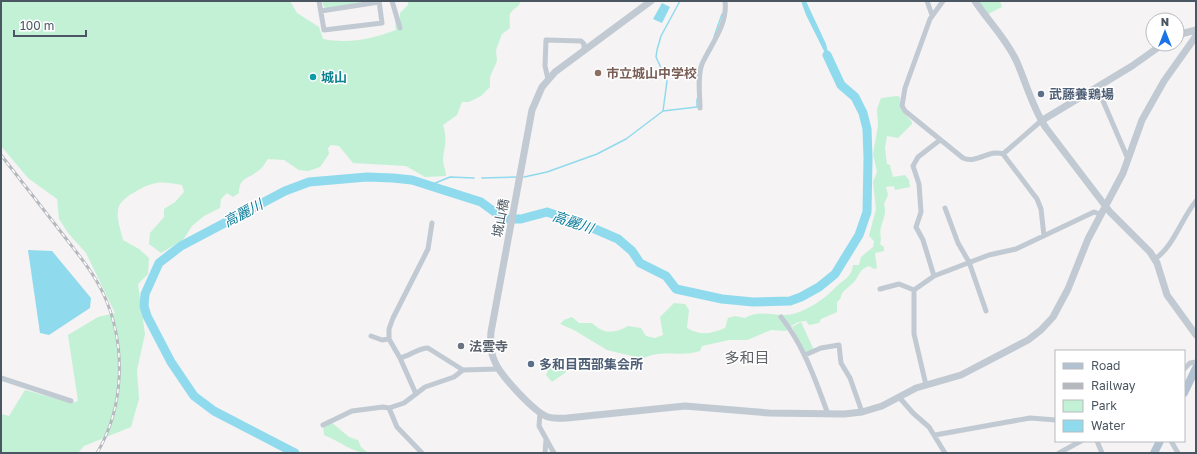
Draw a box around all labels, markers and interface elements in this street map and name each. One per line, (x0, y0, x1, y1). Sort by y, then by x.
scale bar (14, 12, 86, 38)
north arrow (1145, 12, 1185, 52)
text: N (1161, 15, 1169, 28)
text: 100 m (20, 18, 54, 33)
place label: 市立城山中学校 (606, 65, 697, 81)
marker: 市立城山中学校 (593, 68, 603, 78)
place label: 城山 (321, 69, 347, 85)
marker: 城山 (308, 72, 318, 82)
place label: 武藤養鶏場 (1049, 86, 1114, 102)
marker: 武藤養鶏場 (1036, 89, 1046, 99)
water label: 高麗川 (220, 194, 267, 230)
street label: 城山橋 (488, 197, 512, 239)
water label: 高麗川 (551, 207, 598, 237)
place label: 法雲寺 (469, 338, 508, 354)
marker: 法雲寺 (456, 341, 466, 351)
district label: 多和目 (724, 348, 770, 366)
legend (1055, 350, 1185, 442)
place label: 多和目西部集会所 (539, 356, 643, 372)
text: Road (1091, 358, 1120, 373)
marker: 多和目西部集会所 (526, 359, 536, 369)
text: Railway (1091, 378, 1136, 393)
text: Park (1091, 398, 1117, 413)
text: Water (1091, 418, 1125, 433)

